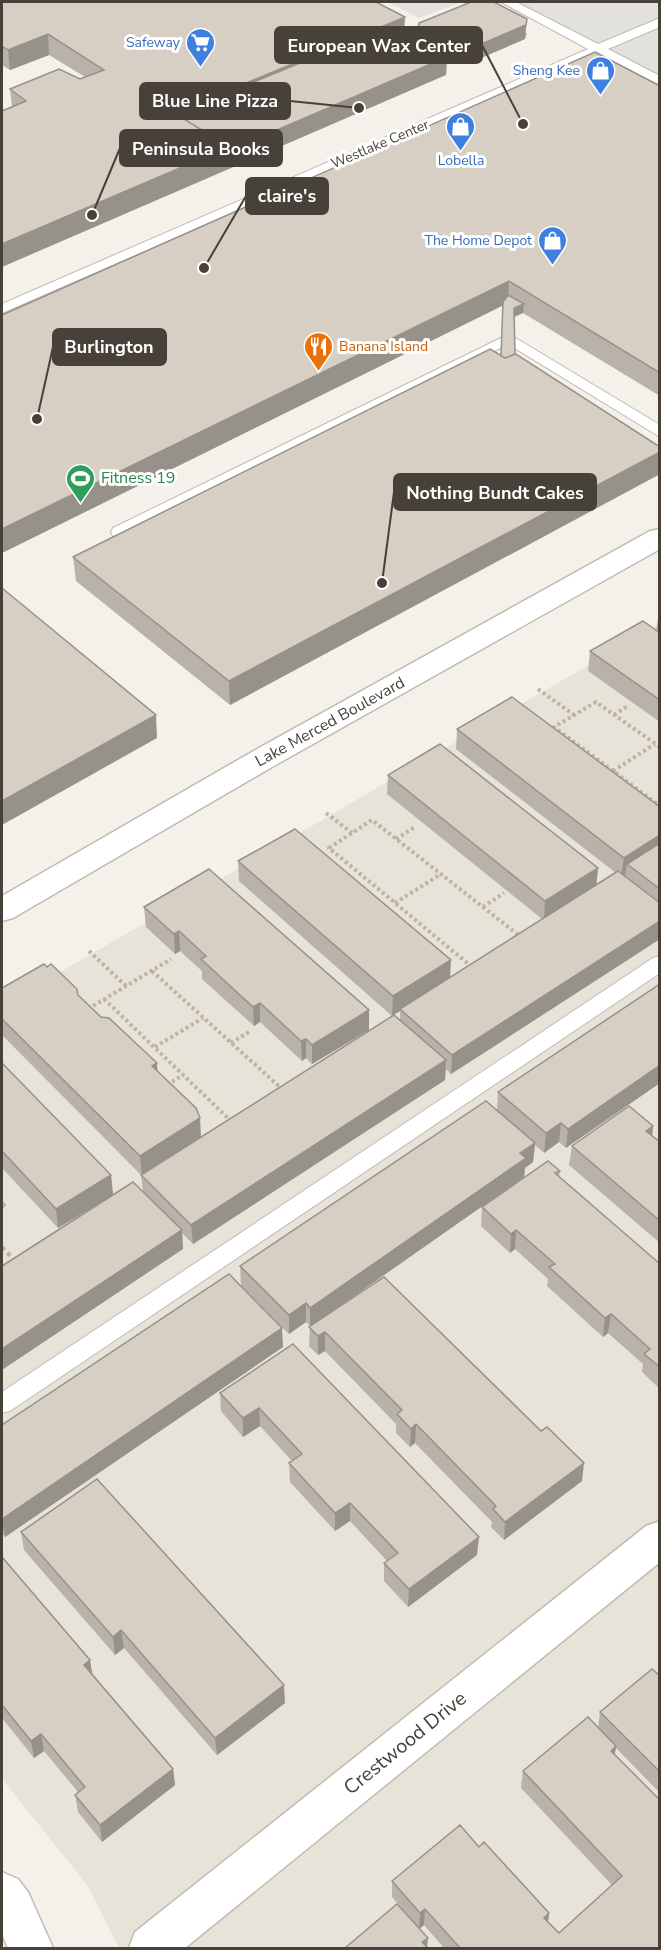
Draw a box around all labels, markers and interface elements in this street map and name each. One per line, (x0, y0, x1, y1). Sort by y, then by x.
supermarket icon: Safeway (185, 26, 217, 68)
callout: European Wax Center (275, 27, 482, 63)
place label: Safeway (126, 33, 181, 52)
text: European Wax Center (287, 34, 471, 58)
shop icon: Sheng Kee (585, 54, 617, 96)
place label: Sheng Kee (513, 61, 580, 80)
callout: Blue Line Pizza (140, 83, 290, 119)
text: Blue Line Pizza (152, 89, 278, 113)
shop icon: Lobella (445, 110, 477, 152)
street label: Westlake Center (328, 115, 432, 173)
callout: Peninsula Books (120, 130, 282, 166)
text: Peninsula Books (132, 137, 270, 161)
place label: Lobella (438, 151, 484, 170)
callout: claire's (246, 178, 328, 214)
text: claire's (258, 184, 316, 208)
shop icon: The Home Depot (537, 224, 569, 266)
place label: The Home Depot (424, 231, 532, 250)
callout: Burlington (53, 329, 166, 365)
restaurant icon: Banana Island (302, 330, 334, 372)
text: Burlington (64, 335, 154, 359)
place label: Banana Island (339, 337, 428, 356)
sports icon: Fitness 19 (64, 462, 96, 504)
place label: Fitness 19 (101, 467, 175, 489)
callout: Nothing Bundt Cakes (394, 474, 596, 510)
text: Nothing Bundt Cakes (406, 481, 584, 505)
street label: Lake Merced Boulevard (251, 672, 409, 772)
street label: Crestwood Drive (338, 1685, 472, 1801)

